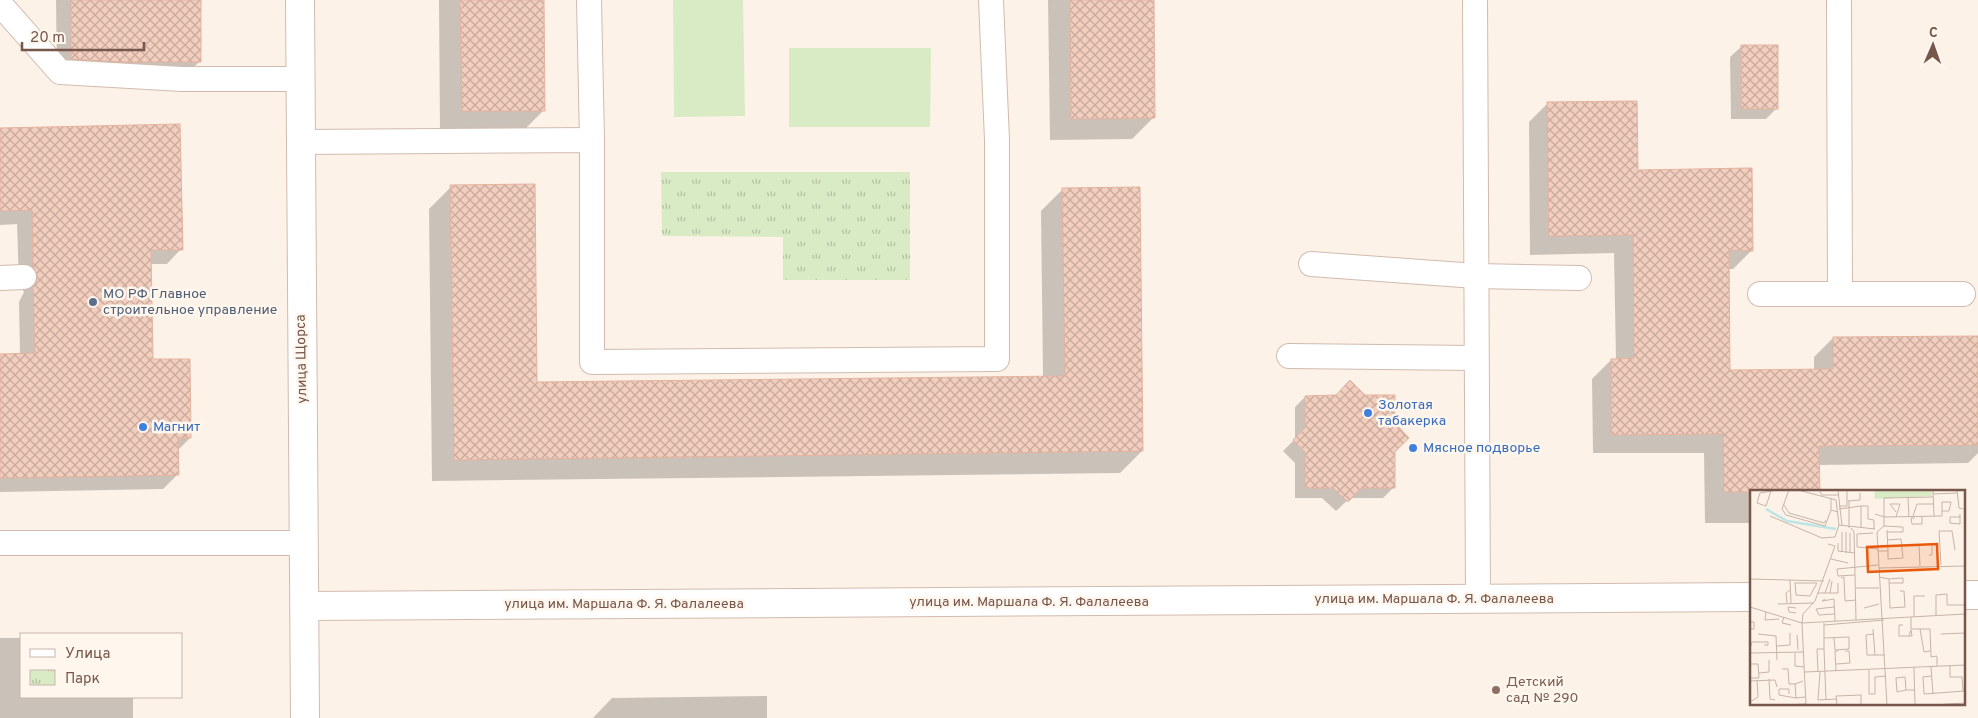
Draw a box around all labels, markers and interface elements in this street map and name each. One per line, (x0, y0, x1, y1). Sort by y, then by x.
scale bar (22, 20, 145, 52)
north arrow (1908, 20, 1958, 70)
text: С (1929, 25, 1938, 42)
text: 20 m (30, 29, 65, 48)
place label: МО РФ Главное строительное управление (103, 286, 277, 319)
marker: МО РФ Главное строительное управление (87, 296, 99, 308)
street label: улица Щорса (293, 314, 311, 404)
place label: Золотая табакерка (1378, 397, 1446, 430)
marker: Золотая табакерка (1362, 407, 1374, 419)
place label: Магнит (153, 419, 200, 436)
marker: Магнит (137, 421, 149, 433)
place label: Мясное подворье (1423, 440, 1540, 457)
marker: Мясное подворье (1407, 442, 1419, 454)
inset map (1750, 490, 1966, 706)
street label: улица им. Маршала Ф. Я. Фалалеева (1314, 591, 1554, 608)
street label: улица им. Маршала Ф. Я. Фалалеева (909, 594, 1149, 611)
street label: улица им. Маршала Ф. Я. Фалалеева (504, 596, 744, 613)
legend (20, 633, 182, 698)
text: Улица (65, 645, 110, 664)
text: Парк (65, 670, 100, 689)
place label: Детский сад № 290 (1506, 674, 1579, 707)
marker: Детский сад № 290 (1490, 684, 1502, 696)

